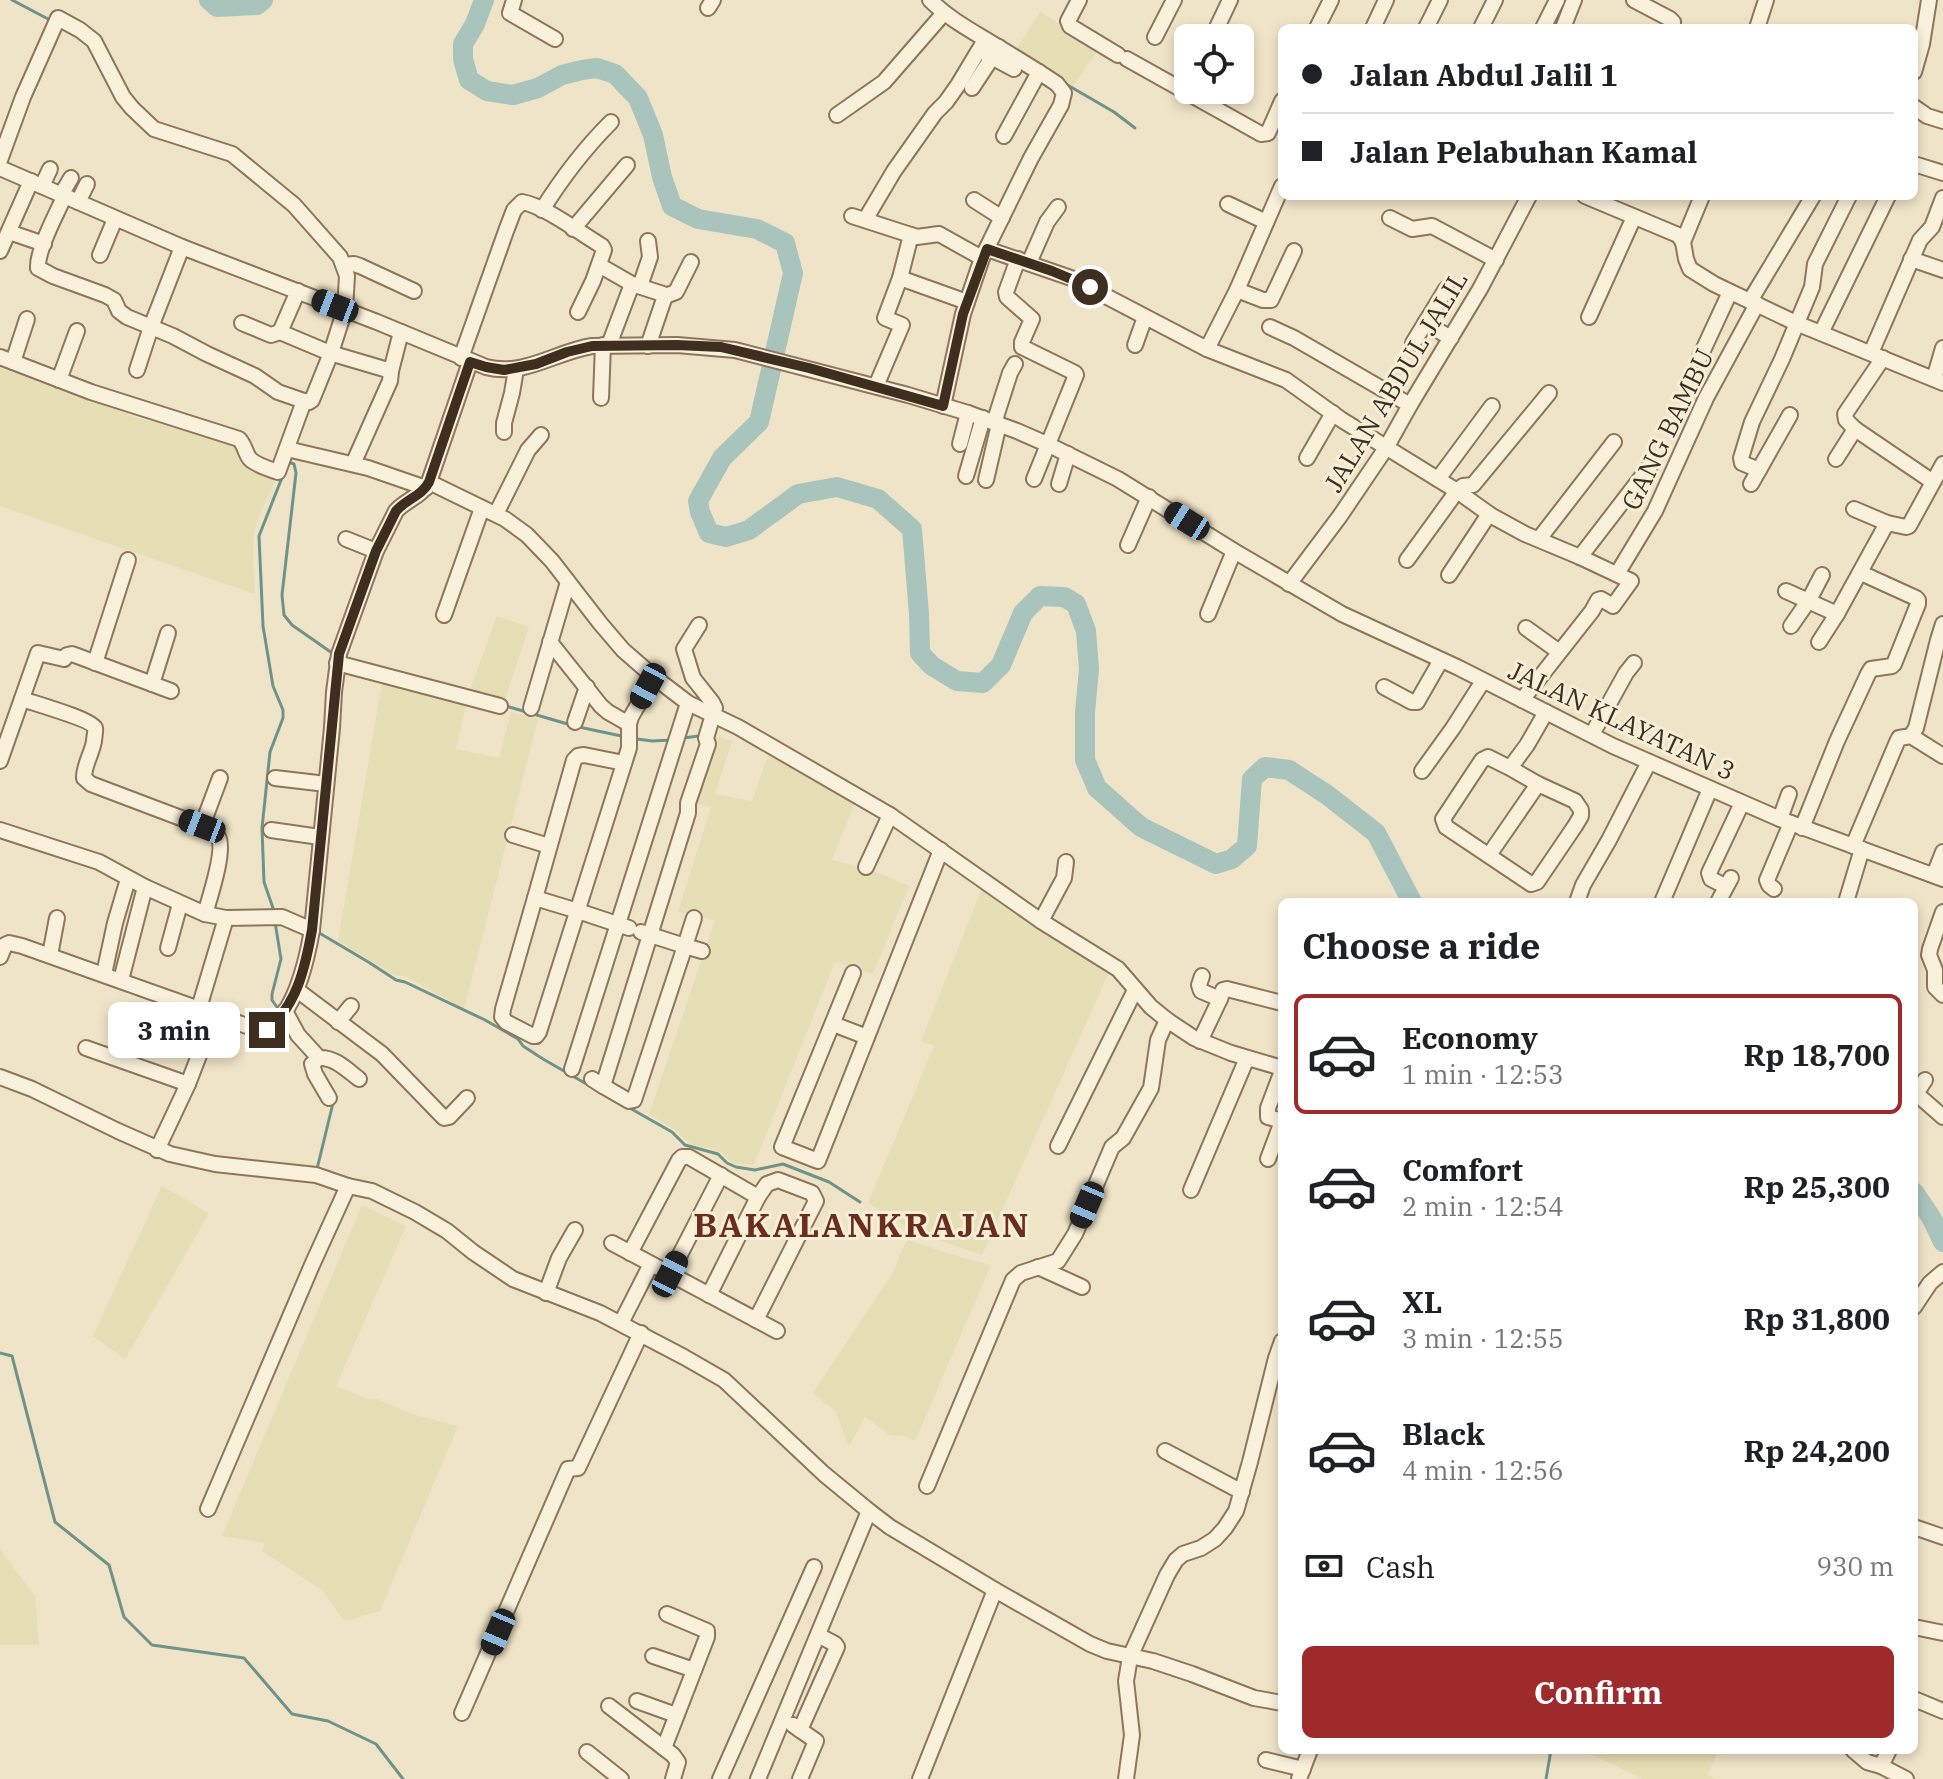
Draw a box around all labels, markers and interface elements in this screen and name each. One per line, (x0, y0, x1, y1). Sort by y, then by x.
map controls (1174, 24, 1254, 104)
button: locate (1174, 24, 1254, 104)
text: Jalan Abdul Jalil 1 (1350, 55, 1618, 94)
text: Jalan Pelabuhan Kamal (1350, 132, 1697, 171)
street label: JALAN ABDUL JALIL (1316, 264, 1474, 498)
route start (1072, 269, 1108, 305)
car (308, 286, 362, 326)
street label: GANG BAMBU (1613, 343, 1721, 515)
car (1160, 498, 1214, 544)
street label: JALAN KLAYATAN 3 (1503, 653, 1741, 787)
car (626, 659, 670, 713)
car (175, 806, 229, 846)
text: Choose a ride (1302, 922, 1541, 969)
callout: 3 min (107, 1002, 239, 1058)
route end (249, 1012, 285, 1048)
text: 3 min (138, 1013, 210, 1047)
icon: car (1306, 1018, 1378, 1090)
text: Economy (1402, 1018, 1538, 1057)
text: Rp 18,700 (1744, 1035, 1890, 1074)
text: 1 min · 12:53 (1402, 1057, 1564, 1091)
icon: car (1306, 1150, 1378, 1222)
text: Comfort (1402, 1150, 1523, 1189)
text: Rp 25,300 (1744, 1167, 1890, 1206)
car (1067, 1178, 1107, 1232)
text: 2 min · 12:54 (1402, 1189, 1564, 1223)
district label: BAKALANKRAJAN (693, 1202, 1031, 1246)
car (648, 1247, 692, 1301)
icon: car (1306, 1282, 1378, 1354)
text: XL (1402, 1282, 1442, 1321)
text: Rp 31,800 (1744, 1299, 1890, 1338)
text: 3 min · 12:55 (1402, 1321, 1564, 1355)
icon: car (1306, 1414, 1378, 1486)
text: Black (1402, 1414, 1485, 1453)
text: Rp 24,200 (1744, 1431, 1890, 1470)
text: 4 min · 12:56 (1402, 1453, 1564, 1487)
icon: cash (1302, 1544, 1346, 1588)
text: Cash (1366, 1547, 1435, 1586)
text: 930 m (1816, 1549, 1894, 1583)
car (478, 1605, 518, 1659)
button: Confirm (1302, 1646, 1894, 1738)

